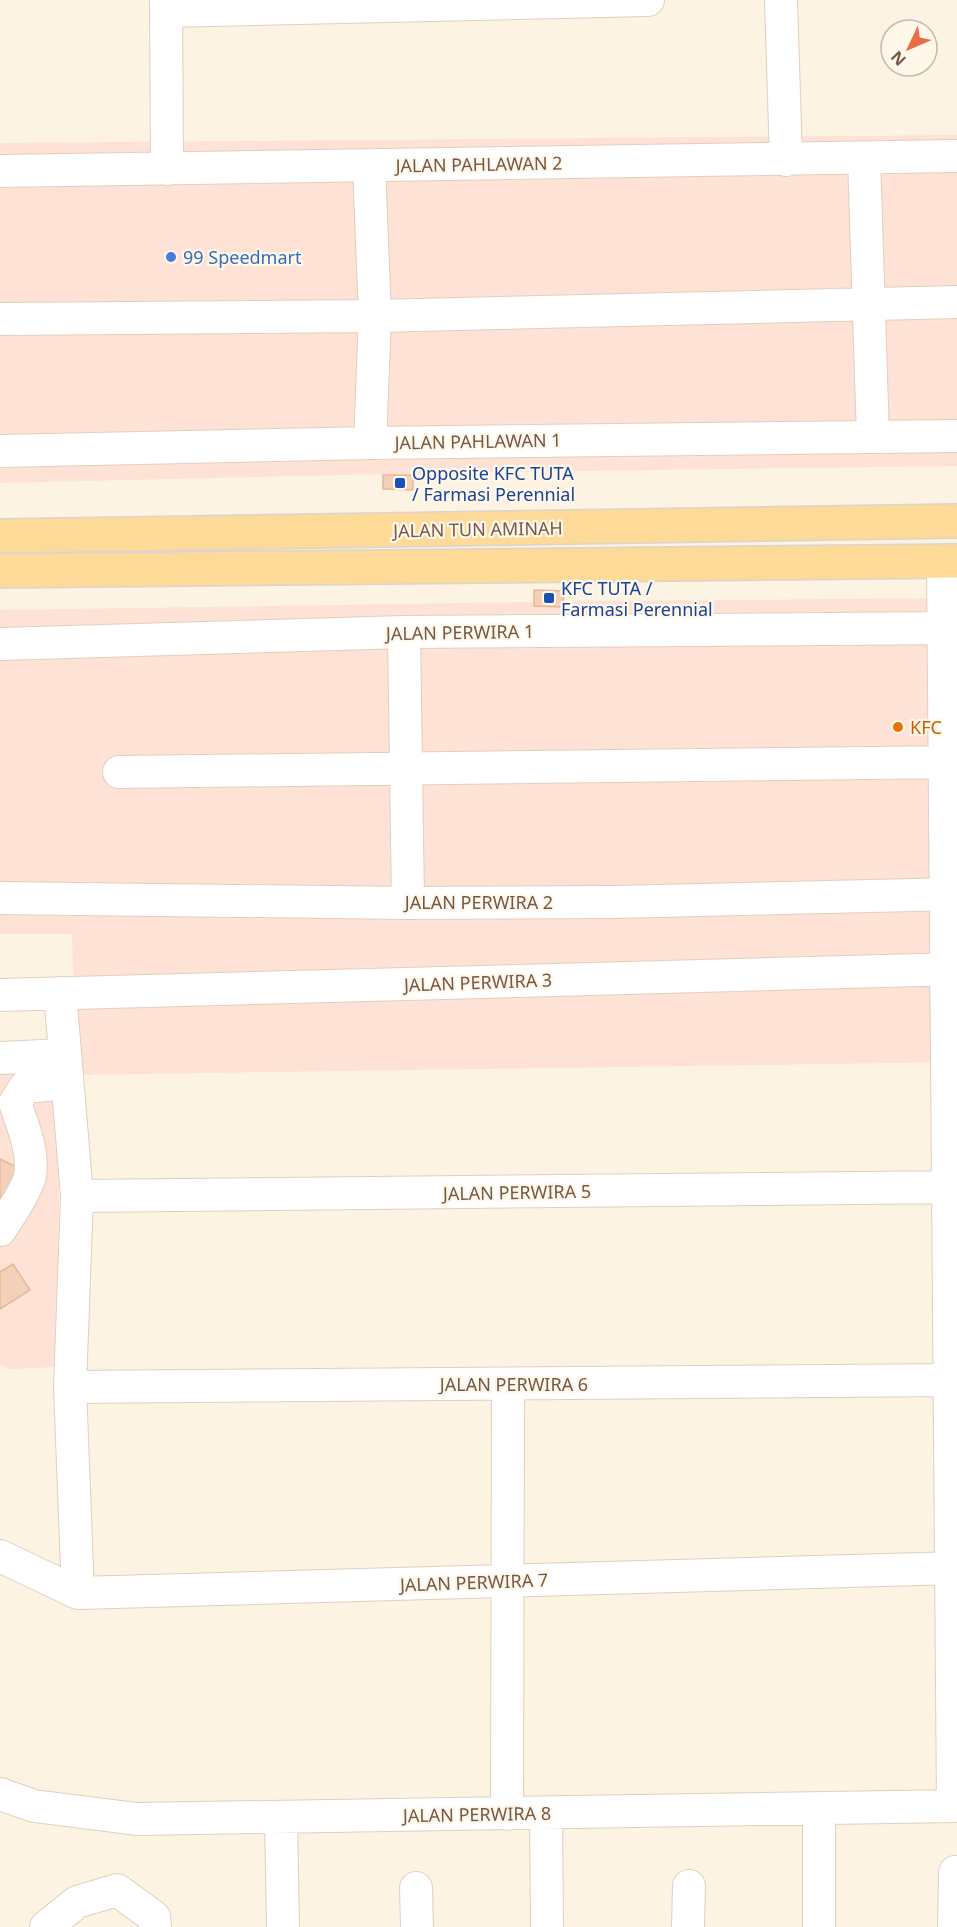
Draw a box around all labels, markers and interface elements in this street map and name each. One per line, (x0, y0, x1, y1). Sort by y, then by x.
north arrow (879, 18, 939, 78)
text: N (886, 46, 911, 71)
street label: JALAN PAHLAWAN 2 (393, 151, 563, 177)
place label: 99 Speedmart (183, 245, 302, 269)
marker: 99 Speedmart (164, 250, 178, 264)
street label: JALAN PAHLAWAN 1 (392, 428, 562, 454)
place label: Opposite KFC TUTA / Farmasi Perennial (412, 461, 575, 506)
marker: Opposite KFC TUTA / Farmasi Perennial (393, 476, 407, 490)
street label: JALAN TUN AMINAH (391, 516, 563, 543)
place label: KFC TUTA / Farmasi Perennial (561, 576, 713, 621)
marker: KFC TUTA / Farmasi Perennial (542, 591, 556, 605)
street label: JALAN PERWIRA 1 (384, 619, 534, 645)
place label: KFC (910, 715, 942, 739)
marker: KFC (891, 720, 905, 734)
street label: JALAN PERWIRA 2 (403, 890, 553, 914)
street label: JALAN PERWIRA 3 (401, 967, 553, 997)
street label: JALAN PERWIRA 5 (441, 1179, 591, 1205)
street label: JALAN PERWIRA 6 (438, 1372, 588, 1396)
street label: JALAN PERWIRA 7 (397, 1567, 549, 1597)
street label: JALAN PERWIRA 8 (401, 1801, 551, 1827)

